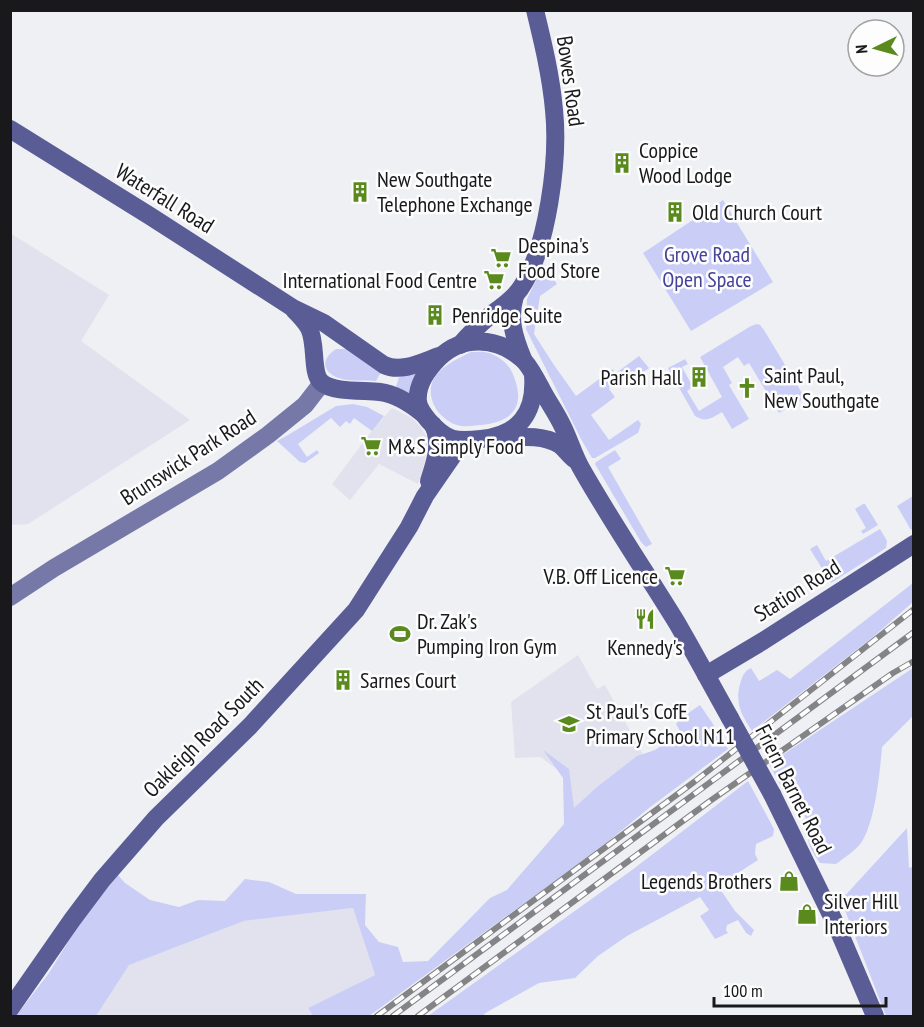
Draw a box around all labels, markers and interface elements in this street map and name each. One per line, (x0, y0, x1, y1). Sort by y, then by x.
north arrow (846, 18, 906, 78)
street label: Bowes Road (551, 34, 591, 128)
text: N (851, 44, 871, 54)
place label: Coppice Wood Lodge (639, 136, 732, 189)
building icon: Coppice Wood Lodge (610, 151, 634, 175)
street label: Waterfall Road (111, 157, 219, 239)
place label: New Southgate Telephone Exchange (377, 165, 533, 218)
building icon: New Southgate Telephone Exchange (348, 180, 372, 204)
place label: Old Church Court (692, 198, 822, 226)
building icon: Old Church Court (663, 200, 687, 224)
place label: Despina's Food Store (518, 231, 600, 284)
park label: Grove Road Open Space (662, 240, 752, 293)
supermarket icon: Despina's Food Store (489, 246, 513, 270)
place label: International Food Centre (283, 266, 477, 294)
supermarket icon: International Food Centre (482, 268, 506, 292)
place label: Penridge Suite (452, 301, 562, 329)
building icon: Penridge Suite (423, 303, 447, 327)
place label: Saint Paul, New Southgate (764, 361, 879, 414)
place label: Parish Hall (600, 363, 683, 391)
building icon: Parish Hall (687, 365, 711, 389)
church icon: Saint Paul, New Southgate (735, 376, 759, 400)
street label: Brunswick Park Road (115, 403, 261, 511)
place label: M&S Simply Food (388, 432, 524, 460)
supermarket icon: M&S Simply Food (359, 434, 383, 458)
street label: Station Road (749, 553, 845, 627)
place label: V.B. Off Licence (542, 562, 658, 590)
supermarket icon: V.B. Off Licence (663, 564, 687, 588)
place label: Dr. Zak's Pumping Iron Gym (417, 607, 557, 660)
restaurant icon: Kennedy's (633, 607, 657, 631)
sports icon: Dr. Zak's Pumping Iron Gym (388, 622, 412, 646)
place label: Kennedy's (607, 633, 683, 661)
place label: Sarnes Court (360, 666, 456, 694)
building icon: Sarnes Court (331, 668, 355, 692)
street label: Oakleigh Road South (137, 671, 269, 803)
place label: St Paul's CofE Primary School N11 (586, 697, 735, 750)
school or university icon: St Paul's CofE Primary School N11 (557, 712, 581, 736)
street label: Friern Barnet Road (749, 720, 839, 858)
place label: Legends Brothers (641, 867, 772, 895)
shop icon: Legends Brothers (777, 869, 801, 893)
place label: Silver Hill Interiors (824, 887, 899, 940)
shop icon: Silver Hill Interiors (795, 902, 819, 926)
scale bar (714, 970, 886, 1008)
text: 100 m (723, 979, 763, 1002)

